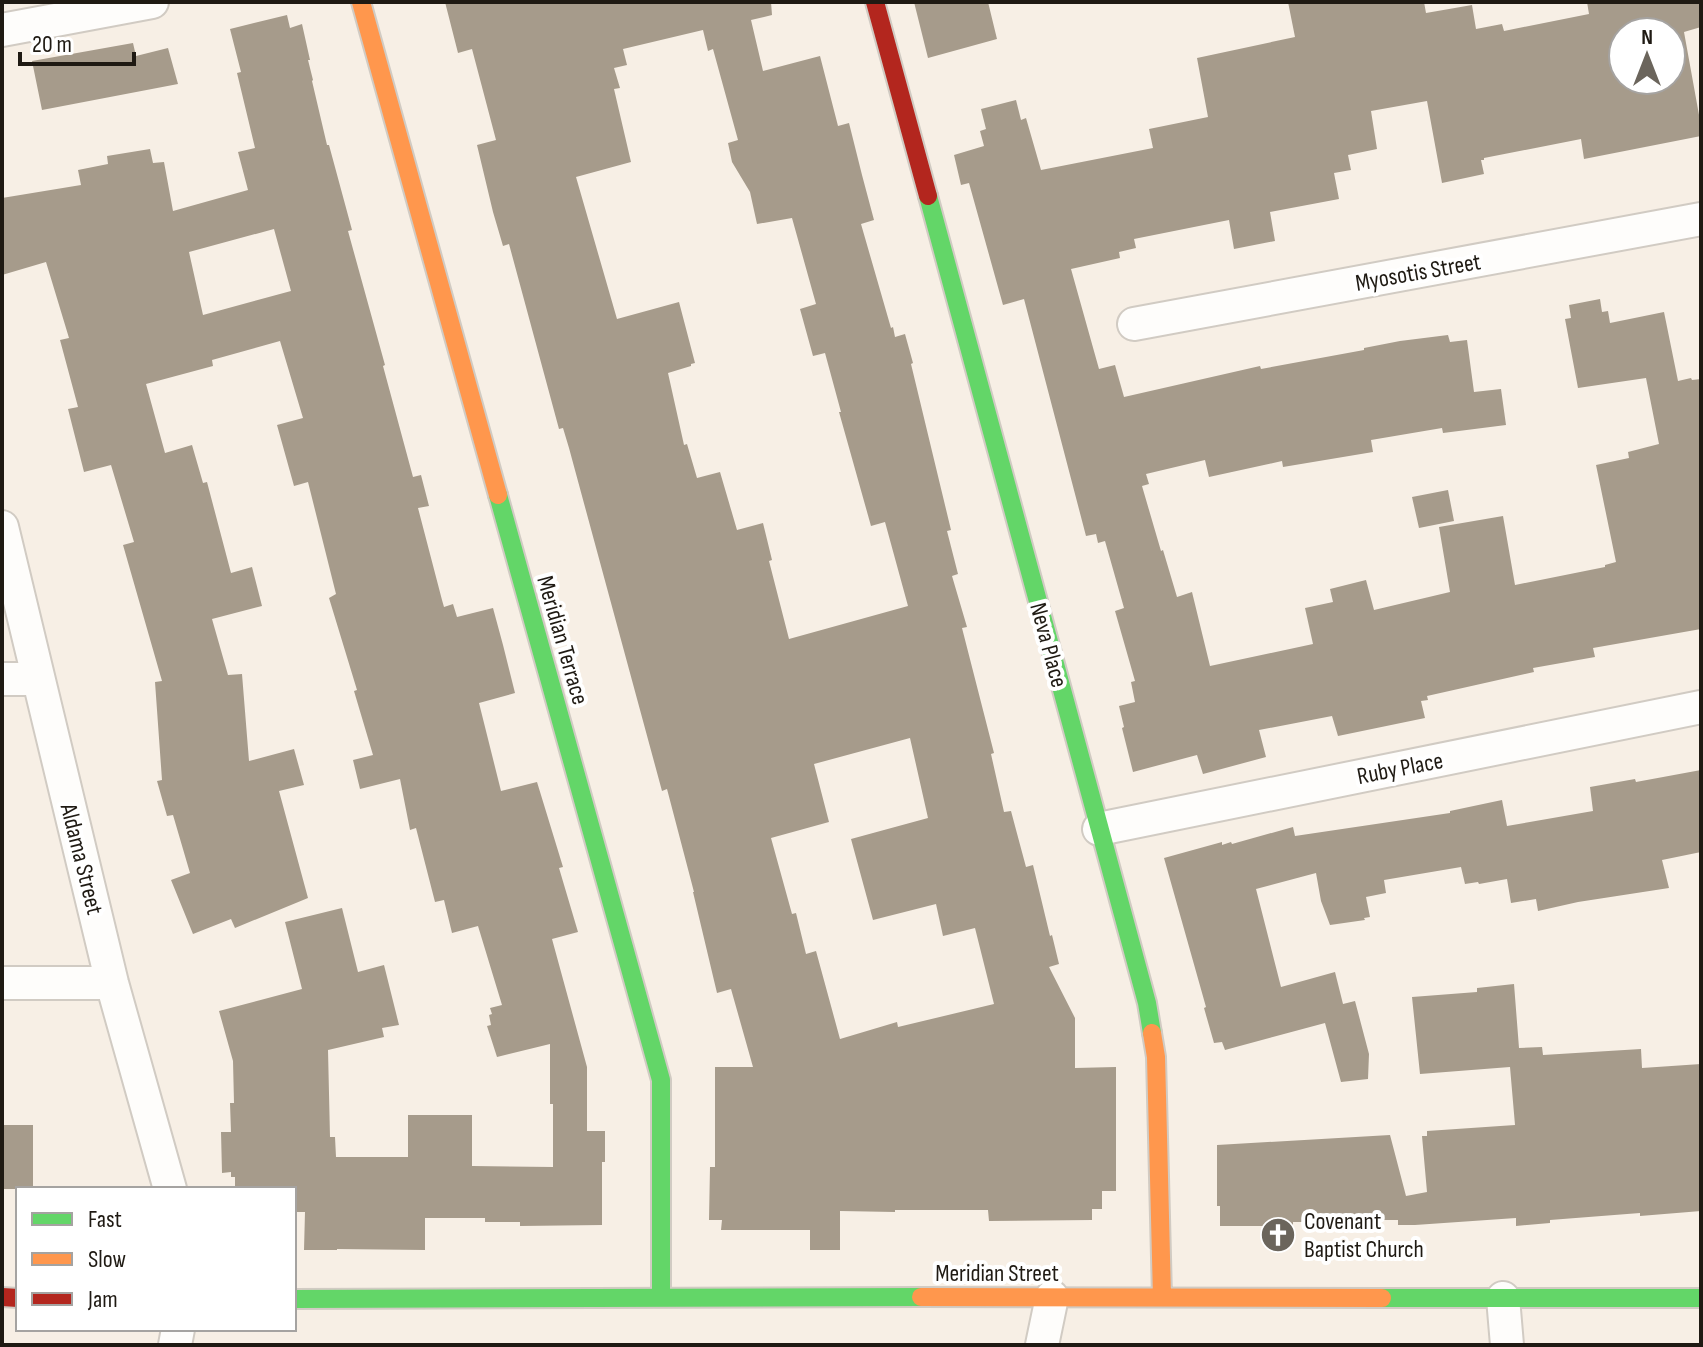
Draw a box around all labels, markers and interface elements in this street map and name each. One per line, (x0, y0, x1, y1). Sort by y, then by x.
scale bar (20, 16, 134, 66)
north arrow (1607, 16, 1687, 96)
text: N (1641, 24, 1653, 51)
text: 20 m (32, 30, 72, 59)
street label: Myosotis Street (1353, 247, 1483, 298)
street label: Meridian Terrace (530, 572, 595, 708)
street label: Neva Place (1023, 600, 1074, 691)
street label: Ruby Place (1355, 746, 1446, 791)
street label: Aldama Street (53, 800, 109, 918)
legend (16, 1187, 296, 1331)
text: Fast (88, 1205, 122, 1234)
place label: Covenant Baptist Church (1304, 1207, 1424, 1264)
church icon: Covenant Baptist Church (1259, 1216, 1297, 1254)
text: Slow (88, 1245, 126, 1274)
street label: Meridian Street (935, 1259, 1059, 1288)
text: Jam (87, 1285, 118, 1314)

